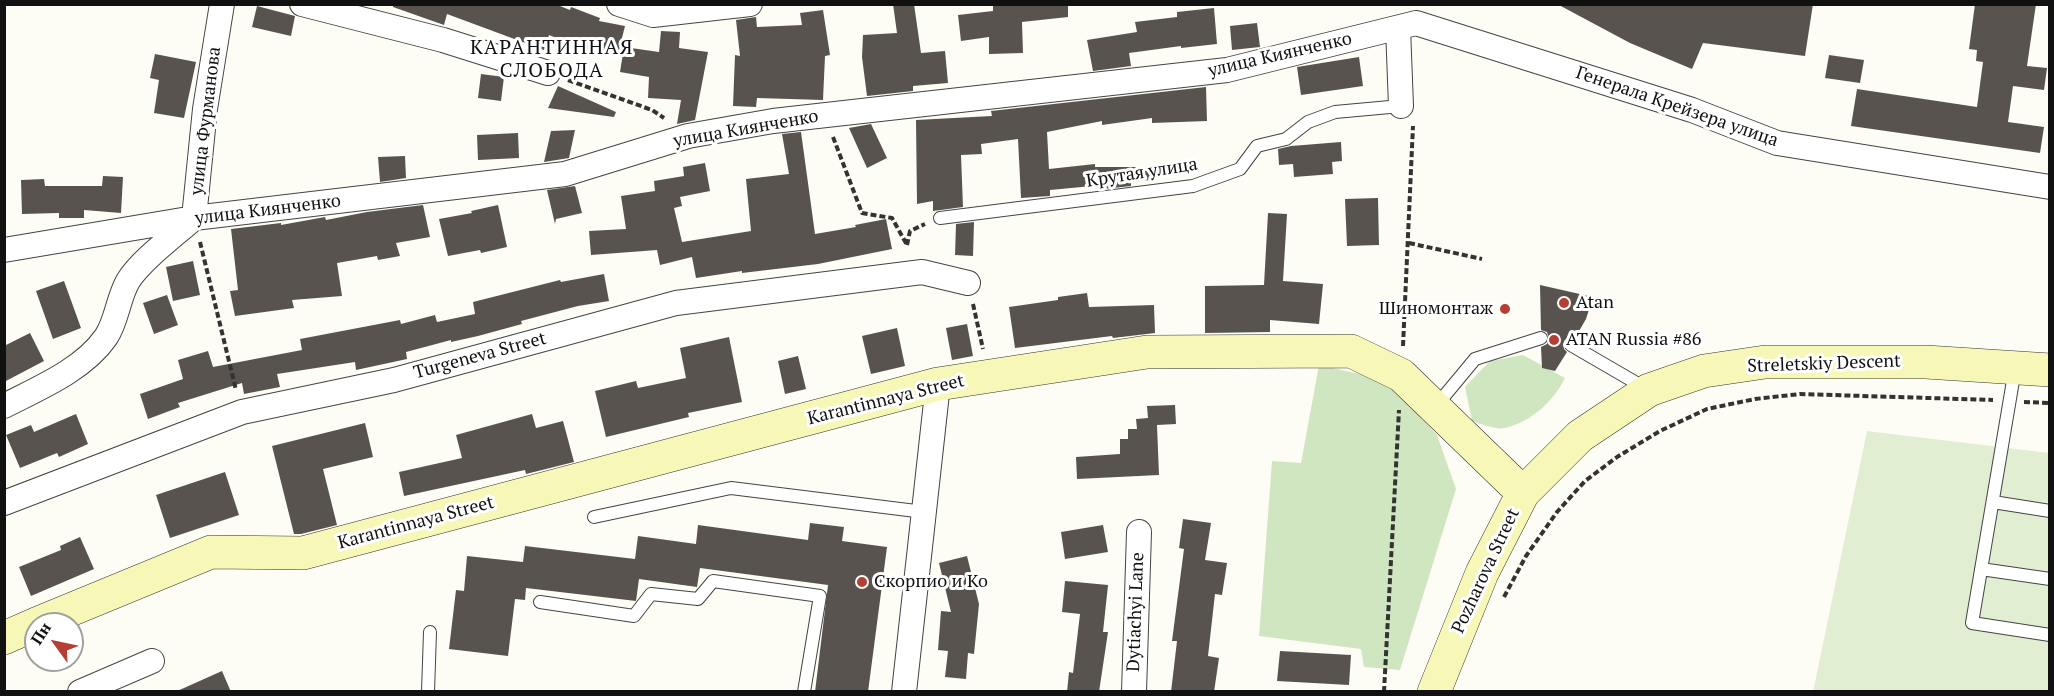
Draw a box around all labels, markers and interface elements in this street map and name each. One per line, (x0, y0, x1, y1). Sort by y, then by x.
street label: улица Киянченко (1206, 28, 1354, 82)
district label: КАРАНТИННАЯ СЛОБОДА (470, 36, 634, 83)
street label: улица Фурманова (186, 46, 226, 196)
street label: Генерала Крейзера улица (1573, 62, 1781, 152)
street label: улица Киянченко (672, 106, 820, 152)
street label: Крутая улица (1085, 154, 1199, 192)
street label: улица Киянченко (194, 190, 342, 230)
place label: Atan (1576, 292, 1614, 314)
marker: Atan (1557, 296, 1571, 310)
place label: Шиномонтаж (1379, 298, 1493, 320)
marker: Шиномонтаж (1498, 302, 1512, 316)
street label: Turgeneva Street (411, 328, 549, 384)
place label: ATAN Russia #86 (1566, 329, 1701, 351)
marker: ATAN Russia #86 (1547, 333, 1561, 347)
street label: Streletskiy Descent (1747, 351, 1901, 377)
street label: Karantinnaya Street (805, 370, 967, 430)
street label: Karantinnaya Street (336, 492, 496, 554)
street label: Pozharova Street (1448, 505, 1524, 637)
street label: Dytiachyi Lane (1123, 552, 1149, 672)
place label: Скорпио и Ко (874, 571, 988, 593)
marker: Скорпио и Ко (855, 575, 869, 589)
north arrow (24, 612, 84, 672)
text: Пн (25, 618, 56, 649)

